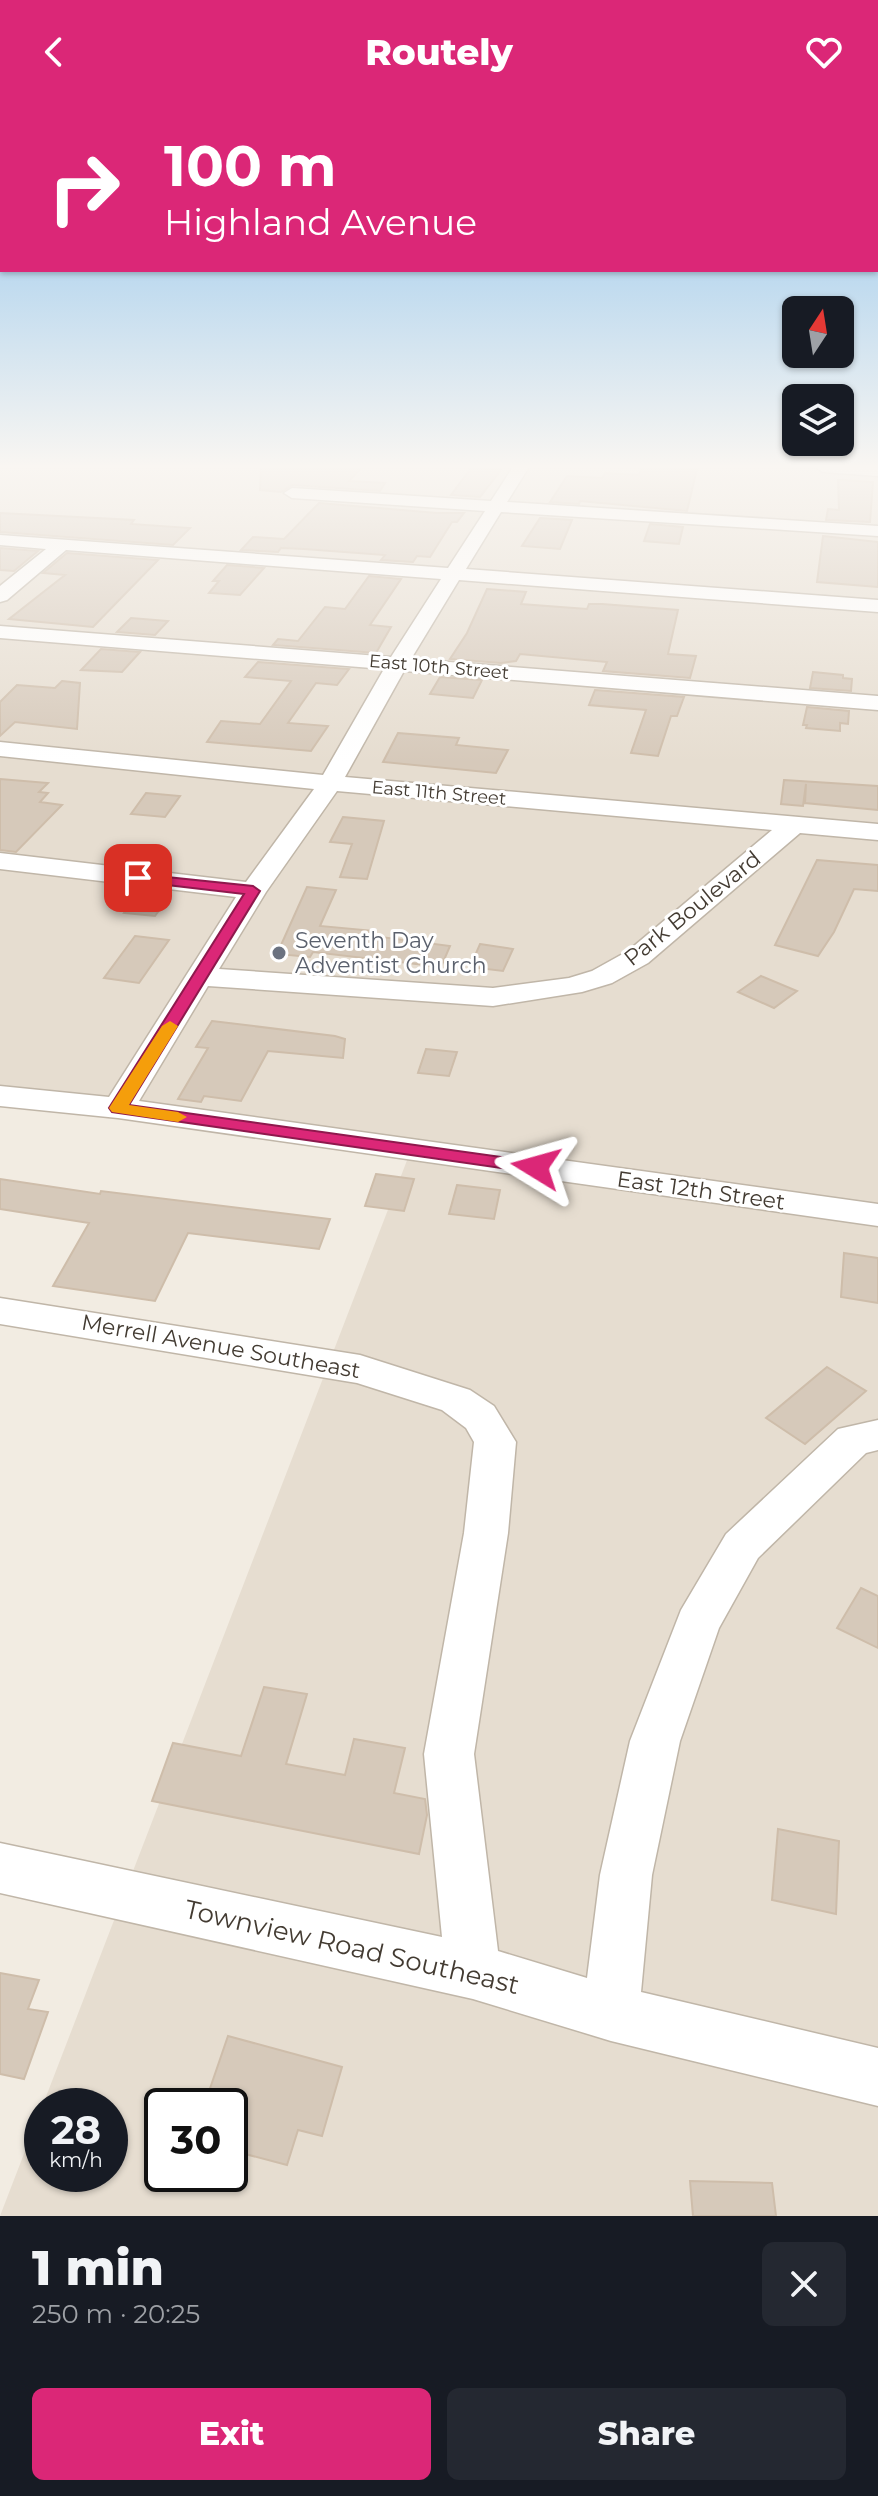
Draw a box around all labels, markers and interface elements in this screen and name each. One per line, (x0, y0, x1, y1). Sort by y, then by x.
icon: back (32, 30, 76, 74)
text: Routely (365, 30, 513, 74)
icon: heart (802, 30, 846, 74)
text: 100 m (164, 132, 337, 200)
icon: right (32, 136, 136, 240)
text: Highland Avenue (164, 200, 477, 244)
north arrow (782, 296, 854, 368)
map controls (782, 296, 854, 456)
button: layers (782, 384, 854, 456)
street label: East 10th Street (368, 650, 510, 684)
street label: East 11th Street (371, 776, 507, 810)
pin (104, 844, 172, 912)
street label: Park Boulevard (618, 845, 766, 972)
icon: arrive (116, 856, 160, 900)
place label: Seventh Day Adventist Church (295, 927, 487, 979)
marker: Seventh Day Adventist Church (270, 944, 288, 962)
position arrow (494, 1125, 578, 1209)
street label: East 12th Street (615, 1165, 787, 1216)
street label: Merrell Avenue Southeast (79, 1309, 363, 1384)
street label: Townview Road Southeast (182, 1893, 522, 2001)
speed limit sign: 30 (144, 2088, 248, 2192)
text: 28 (51, 2105, 101, 2154)
text: km/h (49, 2148, 103, 2172)
text: 1 min (32, 2239, 164, 2297)
button: close (762, 2242, 846, 2326)
text: 250 m · 20:25 (32, 2298, 200, 2330)
button: Exit (32, 2388, 431, 2480)
button: Share (447, 2388, 846, 2480)

